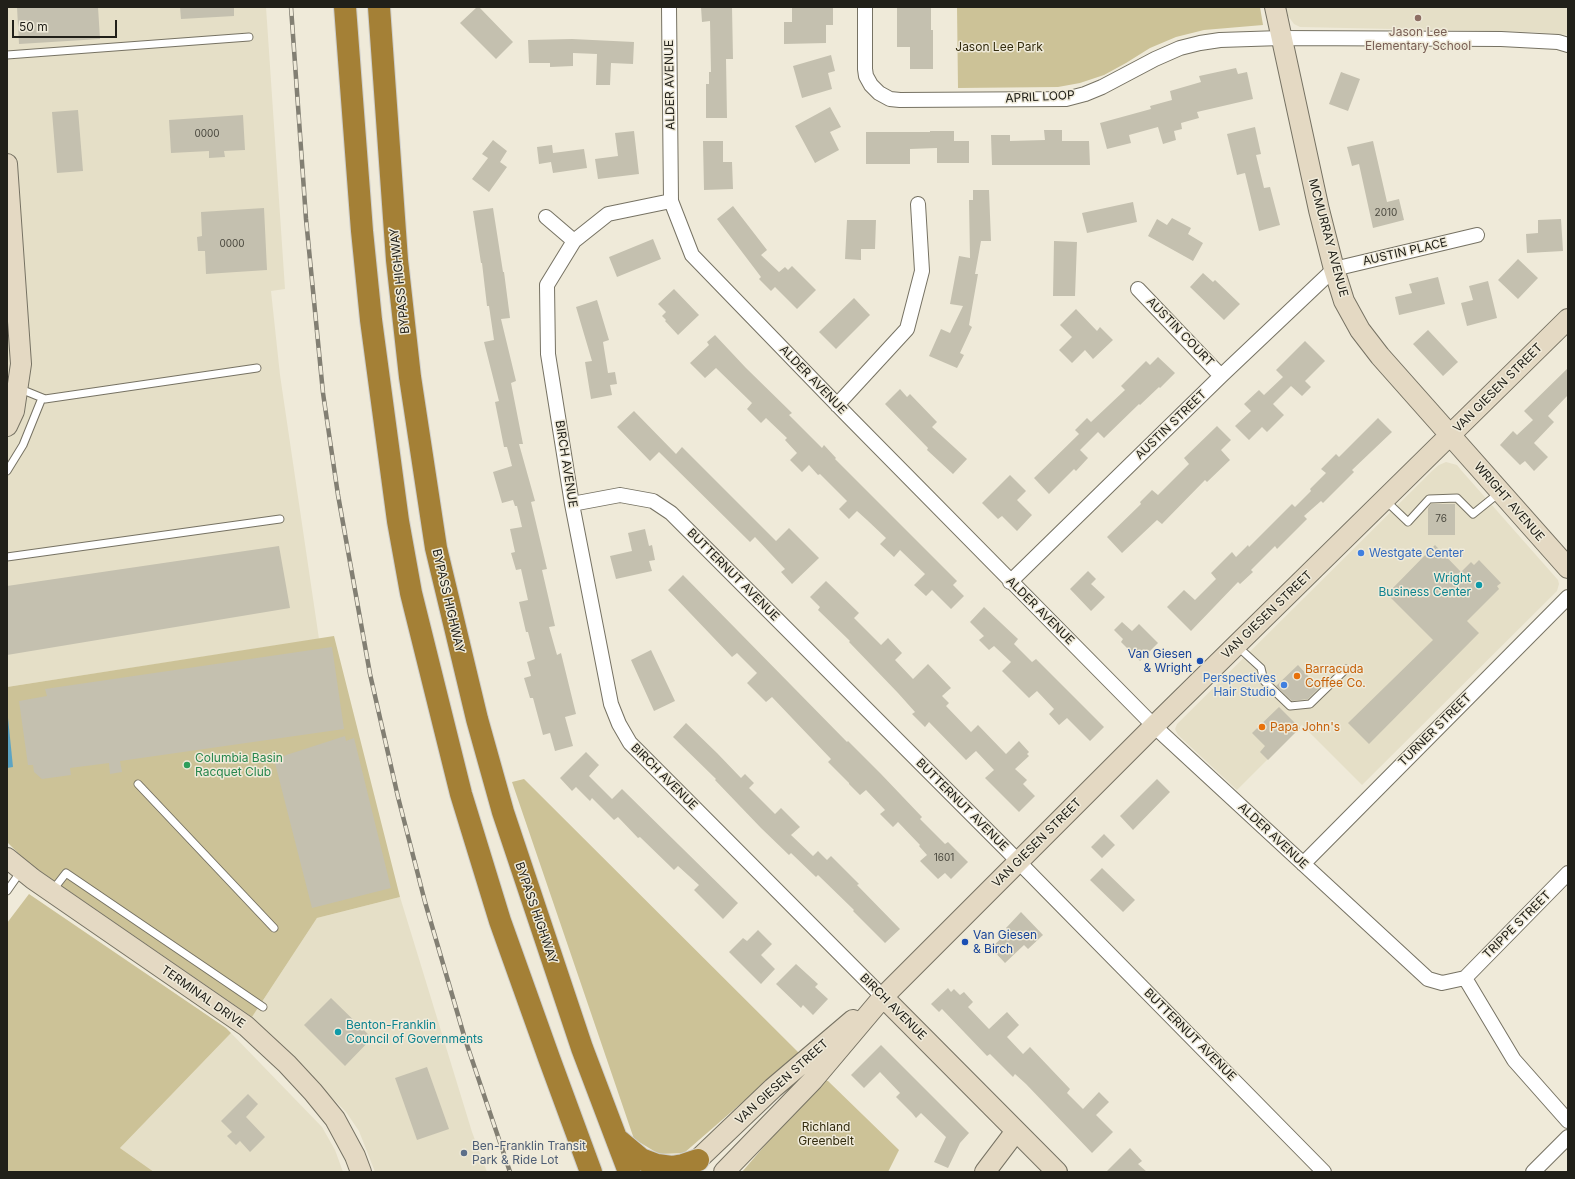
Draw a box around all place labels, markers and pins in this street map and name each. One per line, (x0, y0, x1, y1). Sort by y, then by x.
marker: Jason Lee Elementary School (1413, 13, 1423, 23)
place label: Jason Lee Elementary School (1365, 25, 1471, 53)
place label: Westgate Center (1369, 546, 1464, 560)
marker: Westgate Center (1356, 548, 1366, 558)
place label: Wright Business Center (1379, 571, 1471, 599)
marker: Wright Business Center (1474, 580, 1484, 590)
place label: Van Giesen & Wright (1128, 647, 1192, 675)
marker: Van Giesen & Wright (1195, 656, 1205, 666)
place label: Barracuda Coffee Co. (1305, 662, 1366, 690)
place label: Perspectives Hair Studio (1203, 671, 1276, 699)
marker: Barracuda Coffee Co. (1292, 671, 1302, 681)
marker: Perspectives Hair Studio (1279, 680, 1289, 690)
place label: Papa John's (1270, 720, 1340, 734)
marker: Papa John's (1257, 722, 1267, 732)
place label: Columbia Basin Racquet Club (195, 751, 283, 779)
marker: Columbia Basin Racquet Club (182, 760, 192, 770)
place label: Van Giesen & Birch (973, 928, 1037, 956)
marker: Van Giesen & Birch (960, 937, 970, 947)
place label: Benton-Franklin Council of Governments (346, 1018, 483, 1046)
marker: Benton-Franklin Council of Governments (333, 1027, 343, 1037)
place label: Ben-Franklin Transit Park & Ride Lot (472, 1139, 586, 1167)
marker: Ben-Franklin Transit Park & Ride Lot (459, 1148, 469, 1158)

